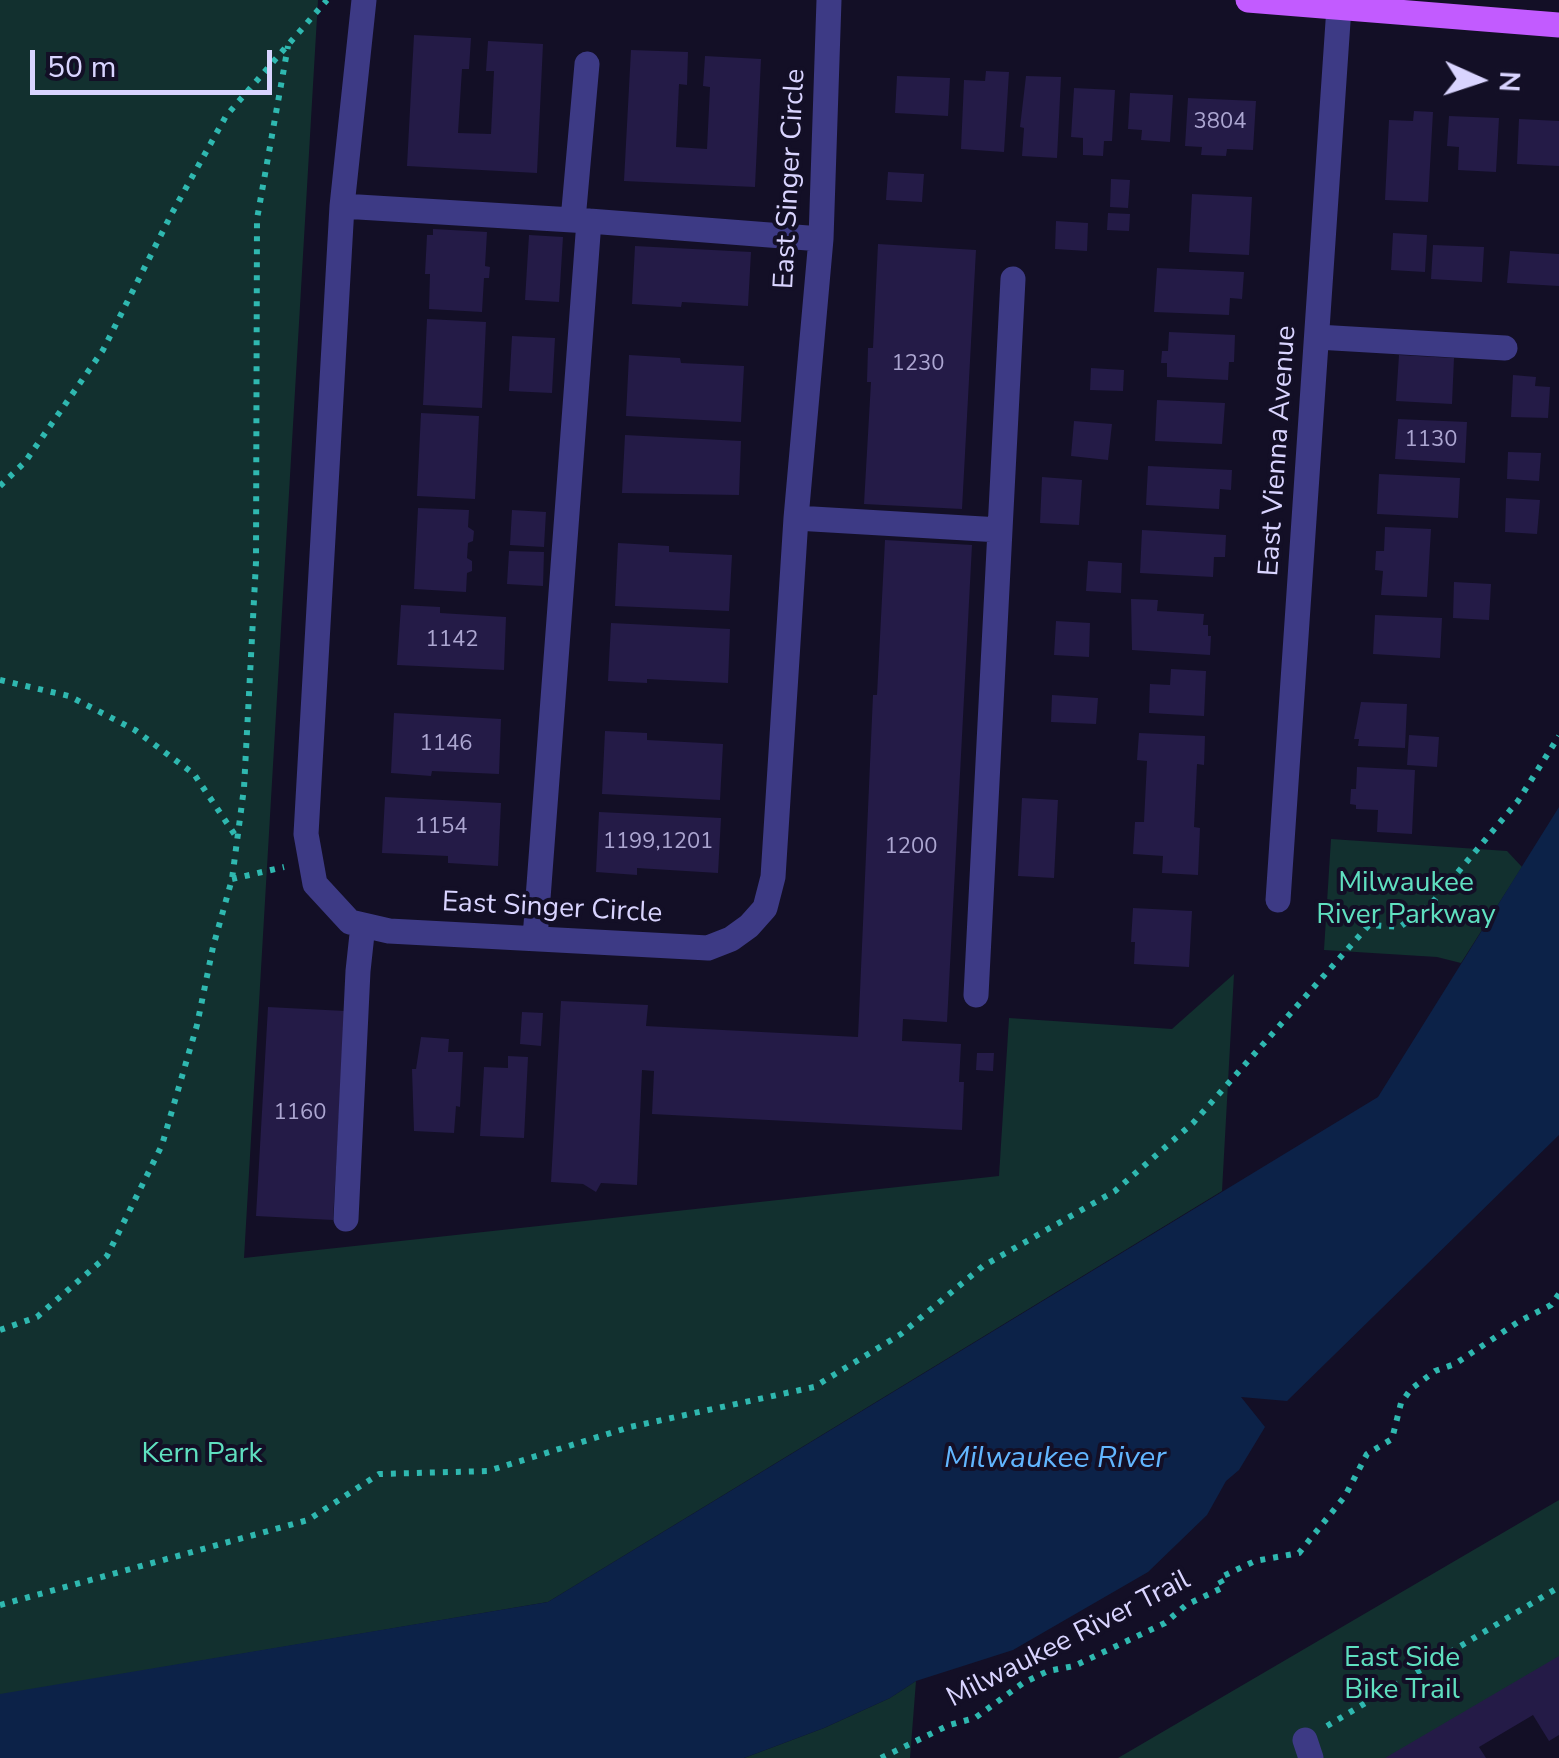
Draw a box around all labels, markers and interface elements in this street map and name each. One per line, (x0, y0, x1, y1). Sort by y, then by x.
scale bar (35, 30, 278, 92)
north arrow (1429, 30, 1529, 130)
text: 50 m (47, 47, 116, 88)
street label: East Singer Circle (768, 68, 814, 290)
text: N (1489, 70, 1528, 93)
house number: 3804 (1194, 110, 1246, 136)
street label: East Vienna Avenue (1253, 325, 1305, 577)
house number: 1230 (892, 352, 944, 378)
house number: 1130 (1405, 428, 1457, 454)
house number: 1142 (426, 628, 478, 654)
house number: 1146 (420, 732, 472, 758)
house number: 1154 (415, 815, 467, 841)
house number: 1199,1201 (603, 830, 713, 856)
house number: 1200 (885, 835, 937, 861)
park label: Milwaukee River Parkway (1316, 867, 1496, 933)
street label: East Singer Circle (441, 886, 663, 932)
house number: 1160 (274, 1101, 326, 1127)
park label: Kern Park (141, 1438, 263, 1472)
water label: Milwaukee River (944, 1442, 1166, 1478)
street label: Milwaukee River Trail (942, 1564, 1196, 1716)
park label: East Side Bike Trail (1344, 1642, 1460, 1708)

